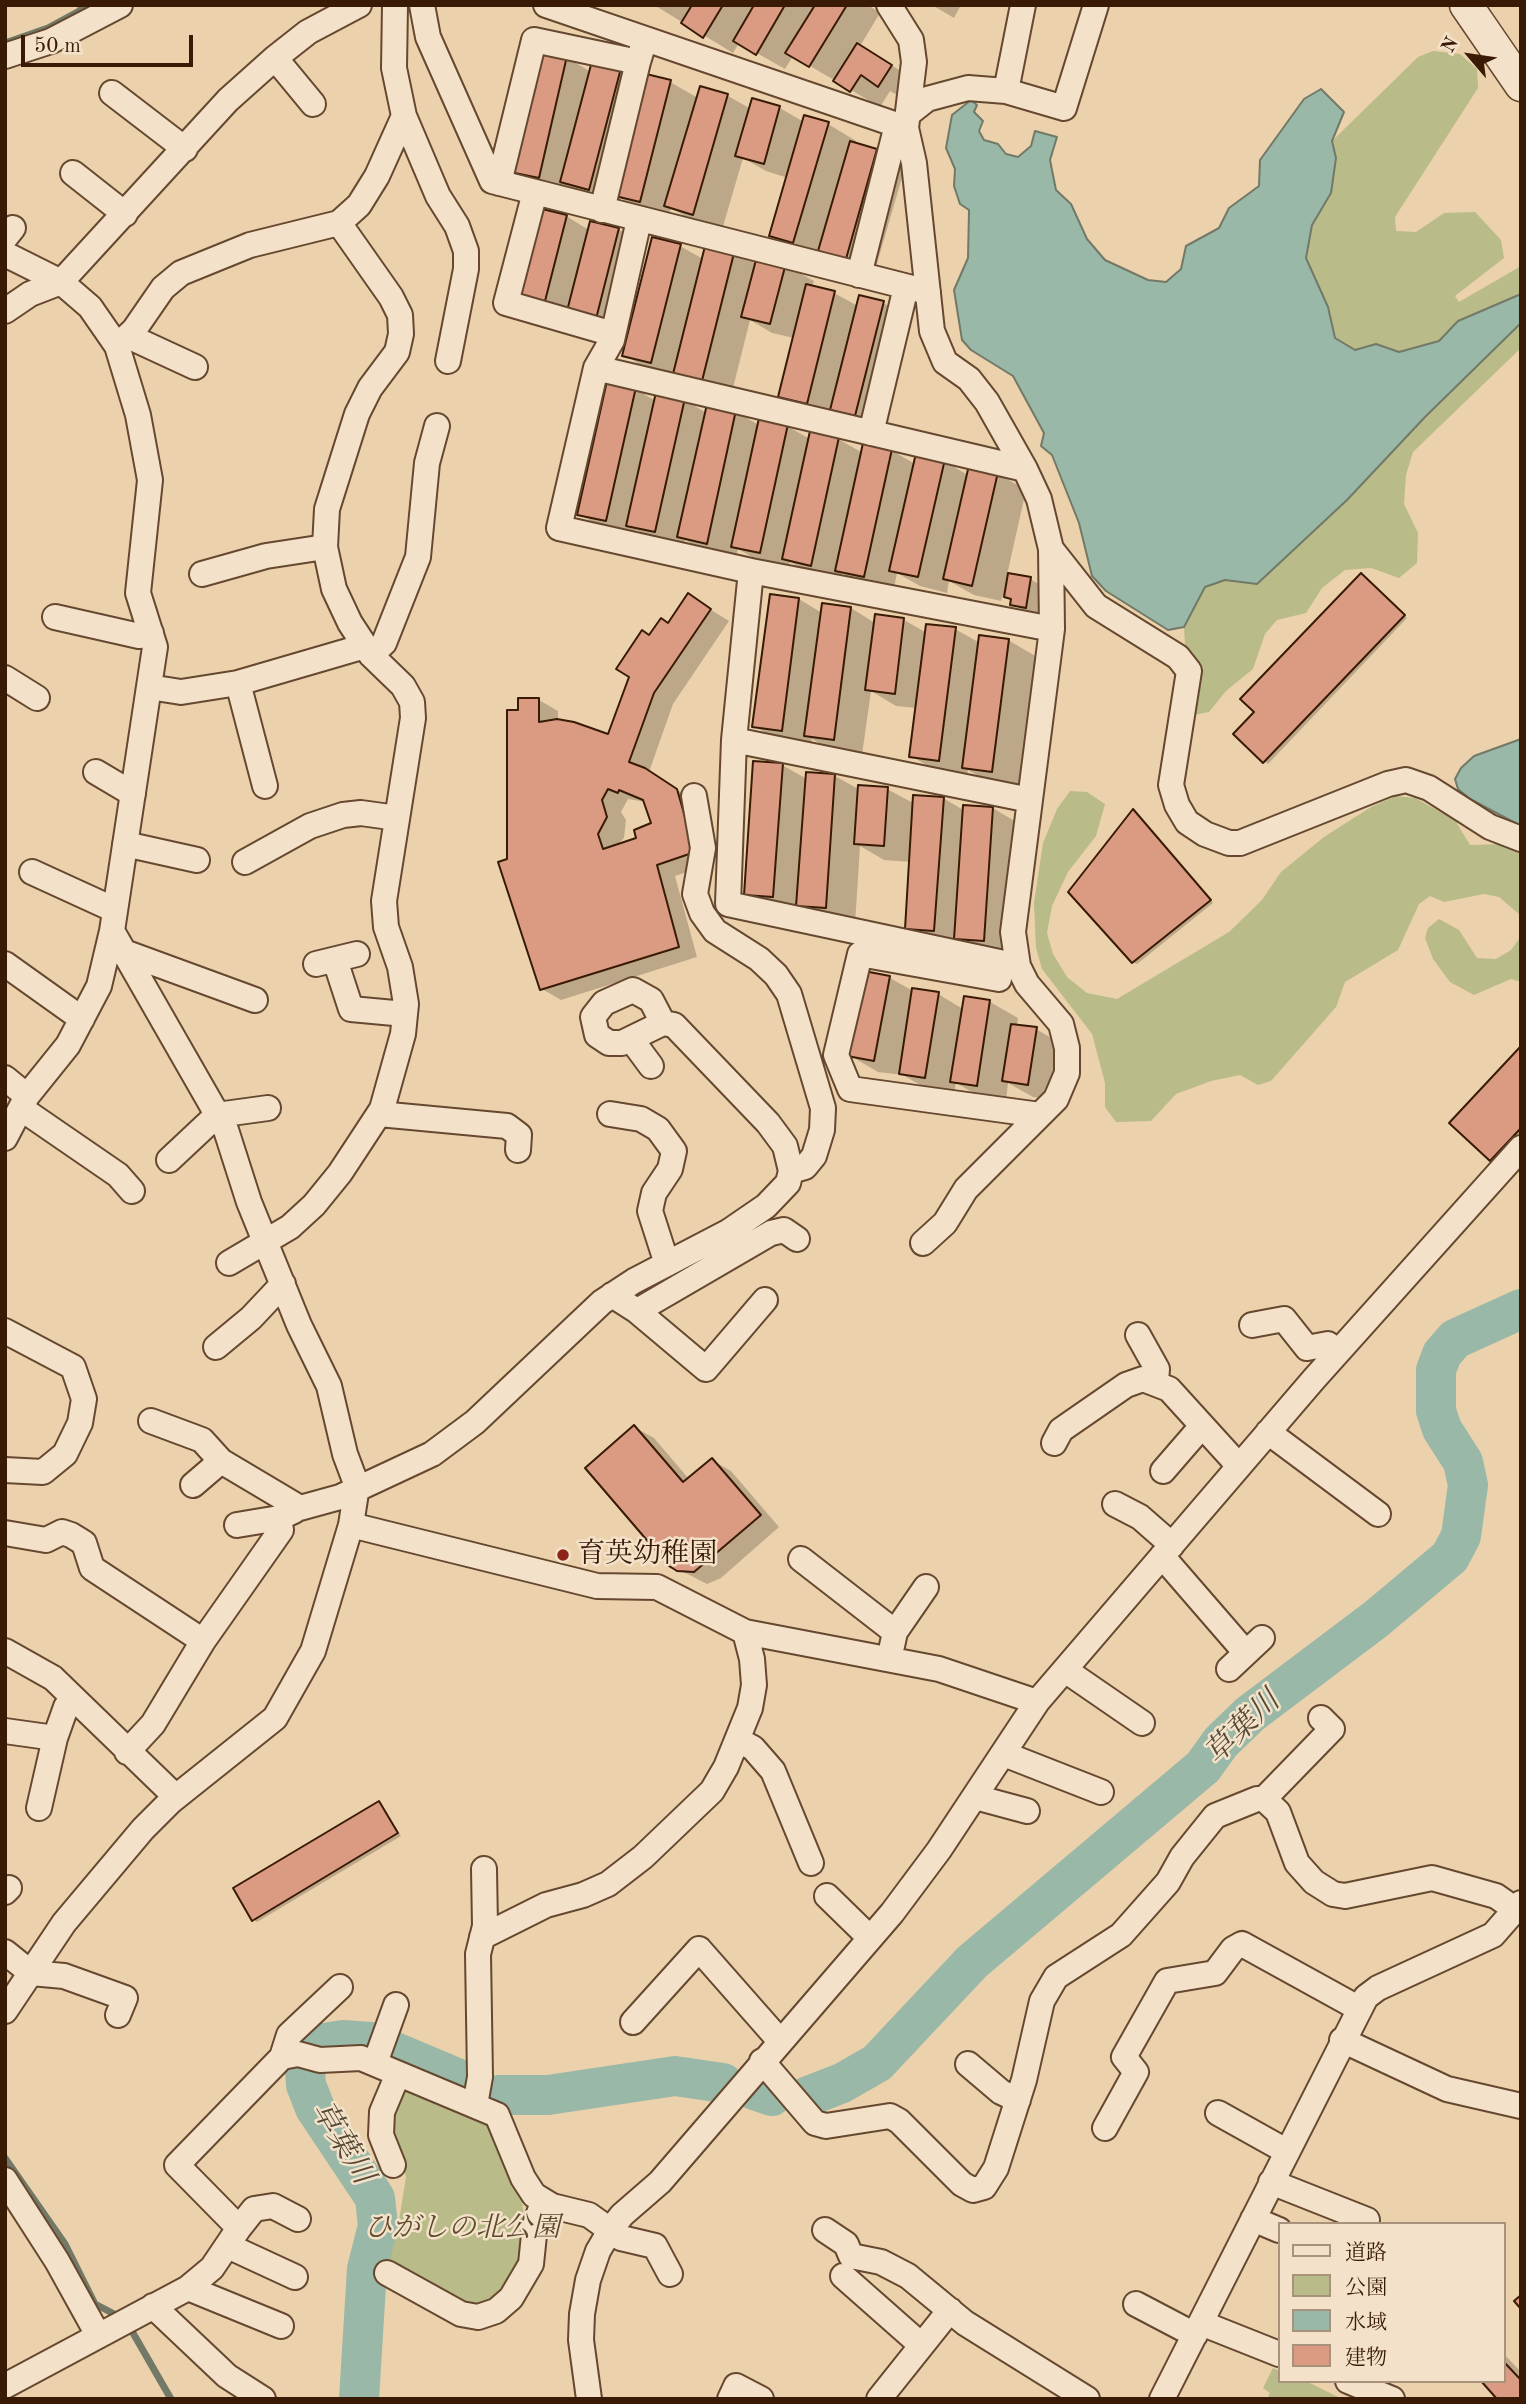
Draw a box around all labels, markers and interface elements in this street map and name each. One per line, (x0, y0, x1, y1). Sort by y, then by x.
scale bar (24, 21, 196, 65)
north arrow (1435, 21, 1505, 91)
text: N (1439, 35, 1463, 57)
text: 50 m (34, 36, 81, 57)
place label: 育英幼稚園 (577, 1538, 717, 1572)
marker: 育英幼稚園 (555, 1547, 571, 1563)
water label: 草葉川 (1198, 1684, 1288, 1772)
water label: 草葉川 (303, 2095, 381, 2191)
park label: ひがしの北公園 (364, 2212, 560, 2246)
legend (1278, 2222, 1505, 2383)
text: 道路 (1345, 2243, 1387, 2264)
text: 公園 (1345, 2278, 1387, 2299)
text: 水域 (1345, 2313, 1387, 2334)
text: 建物 (1345, 2348, 1387, 2369)

